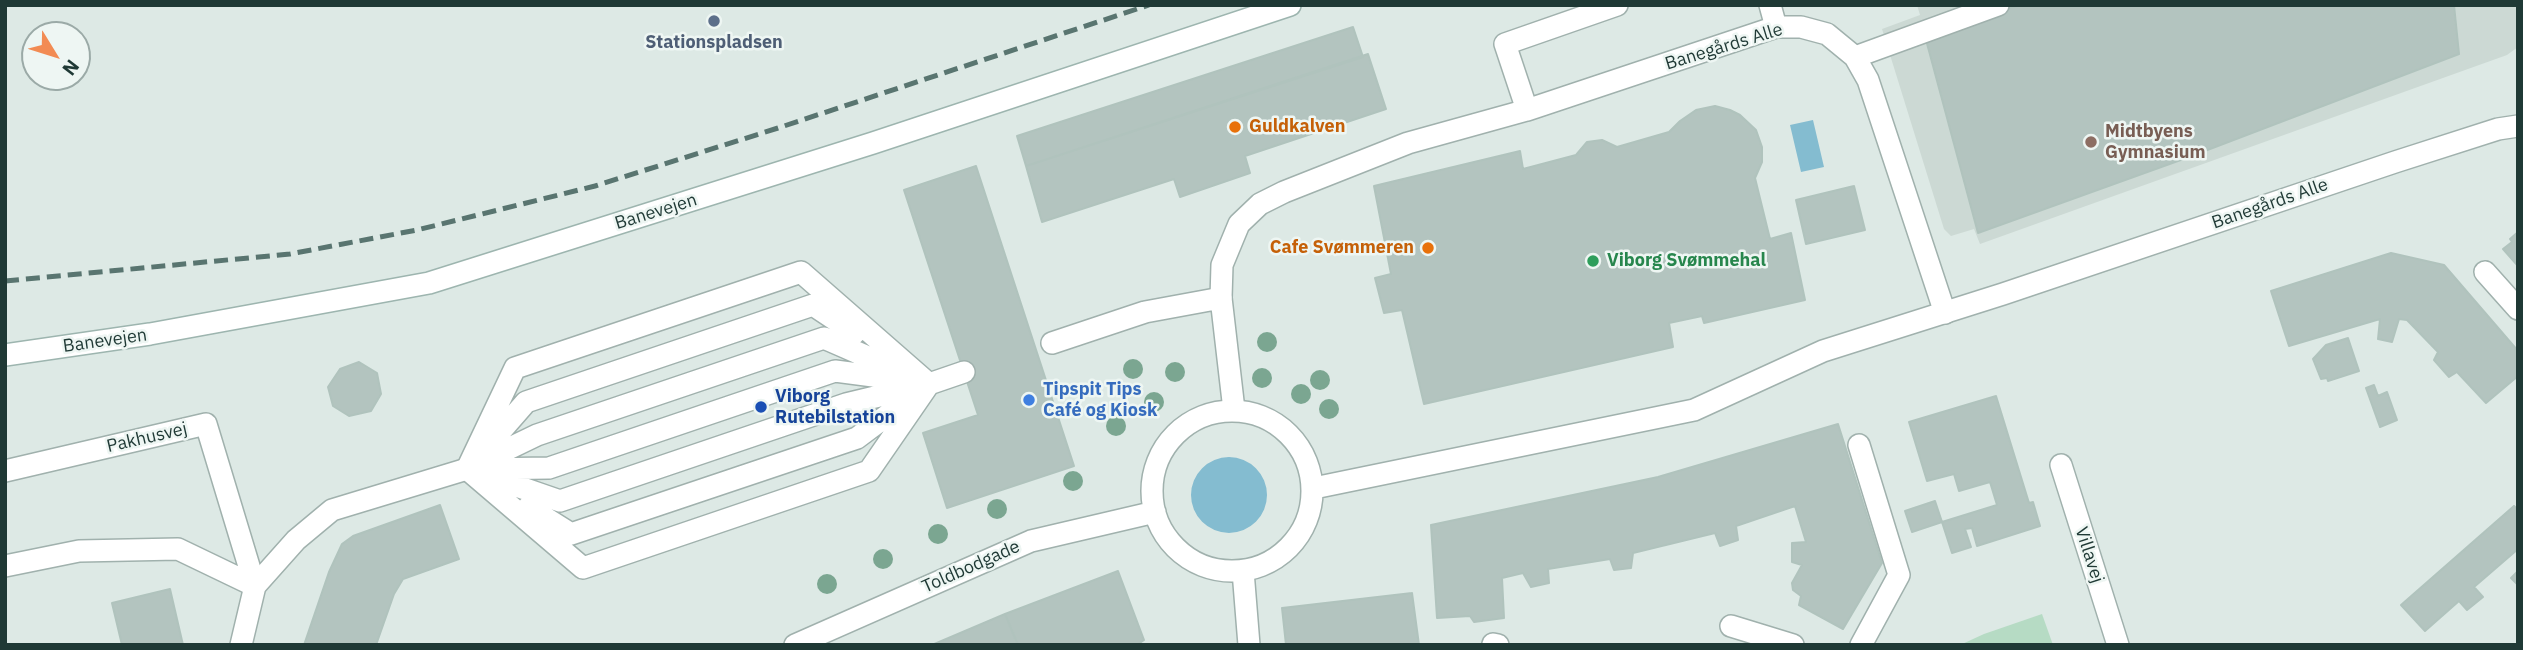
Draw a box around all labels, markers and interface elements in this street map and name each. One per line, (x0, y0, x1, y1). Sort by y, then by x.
marker: Stationspladsen (706, 13, 722, 29)
street label: Banegårds Alle (1663, 19, 1785, 75)
north arrow (21, 21, 91, 91)
place label: Stationspladsen (645, 32, 783, 54)
text: N (57, 55, 85, 81)
place label: Guldkalven (1249, 116, 1345, 138)
marker: Guldkalven (1227, 119, 1243, 135)
place label: Midtbyens Gymnasium (2105, 121, 2206, 164)
marker: Midtbyens Gymnasium (2083, 134, 2099, 150)
street label: Banegårds Alle (2209, 174, 2331, 234)
street label: Banevejen (612, 189, 700, 235)
place label: Cafe Svømmeren (1270, 237, 1414, 259)
marker: Cafe Svømmeren (1420, 240, 1436, 256)
place label: Viborg Svømmehal (1607, 250, 1766, 272)
marker: Viborg Svømmehal (1585, 253, 1601, 269)
street label: Banevejen (62, 324, 148, 358)
place label: Tipspit Tips Café og Kiosk (1043, 379, 1157, 422)
place label: Viborg Rutebilstation (775, 386, 895, 428)
marker: Tipspit Tips Café og Kiosk (1021, 392, 1037, 408)
marker: Viborg Rutebilstation (753, 399, 769, 415)
street label: Pakhusvej (105, 418, 189, 458)
street label: Villavej (2070, 524, 2108, 586)
street label: Toldbodgade (919, 536, 1023, 598)

